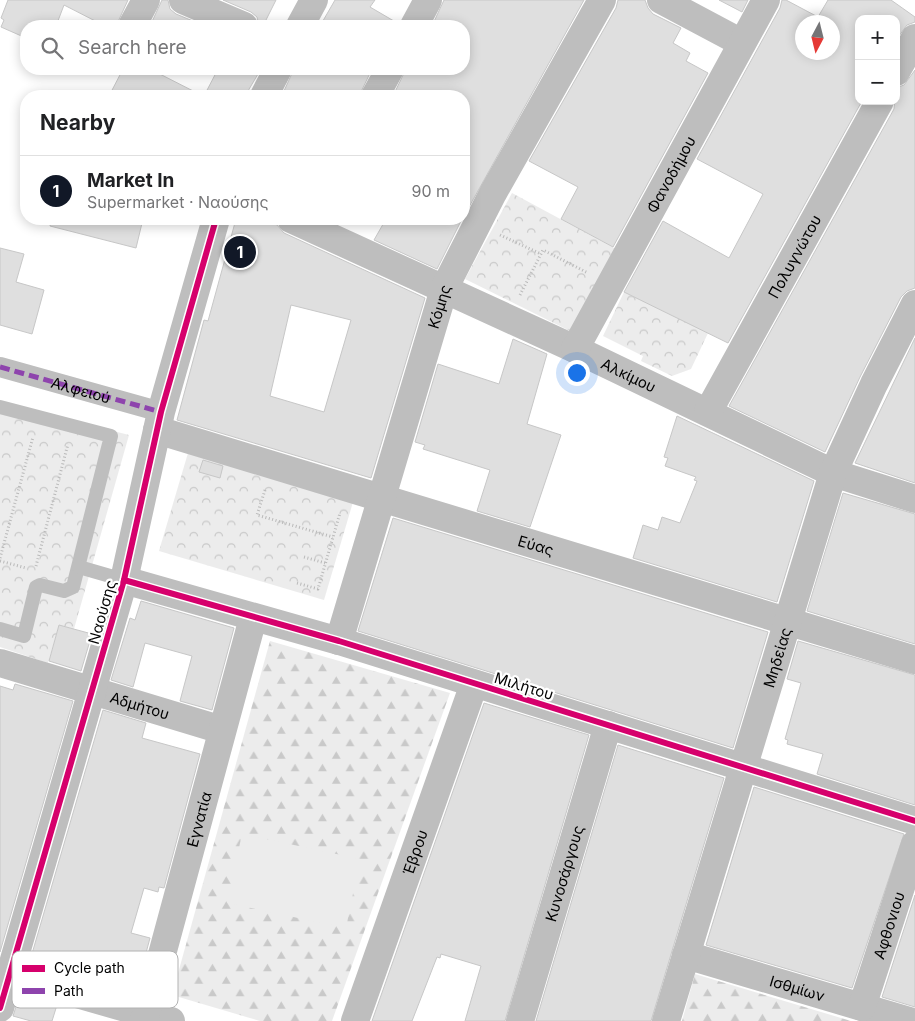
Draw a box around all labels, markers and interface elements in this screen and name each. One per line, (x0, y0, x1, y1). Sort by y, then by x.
north arrow (795, 15, 840, 60)
map controls (855, 15, 900, 105)
button: + (855, 15, 900, 60)
search box (20, 20, 470, 75)
icon: search (38, 34, 66, 62)
text: Search here (78, 36, 187, 59)
button: − (855, 60, 900, 105)
text: Nearby (40, 110, 115, 135)
street label: Φανοδήμου (642, 133, 699, 216)
text: Market In (87, 169, 174, 192)
text: 1 (53, 181, 59, 201)
text: 90 m (411, 181, 450, 201)
text: Supermarket · Ναούσης (87, 192, 269, 212)
street label: Πολυγνώτου (763, 211, 825, 301)
pin: 1 (224, 233, 256, 271)
street label: Κόμης (423, 282, 454, 331)
street label: Αλκίμου (598, 354, 659, 396)
your location (564, 360, 590, 386)
street label: Αλφειού (49, 372, 113, 407)
street label: Εύας (516, 531, 556, 559)
street label: Ναούσης (84, 578, 120, 646)
street label: Μηδείας (759, 625, 795, 690)
street label: Μιλήτου (492, 668, 556, 704)
street label: Αδμήτου (108, 687, 172, 723)
street label: Εγνατία (182, 789, 215, 849)
street label: Κυνοσάργους (541, 823, 587, 924)
street label: Έβρου (398, 827, 431, 878)
street label: Αφθονιου (869, 889, 908, 961)
legend (12, 951, 178, 1008)
text: Cycle path (54, 959, 125, 976)
street label: Ισθμίων (767, 971, 827, 1005)
text: Path (54, 982, 84, 999)

